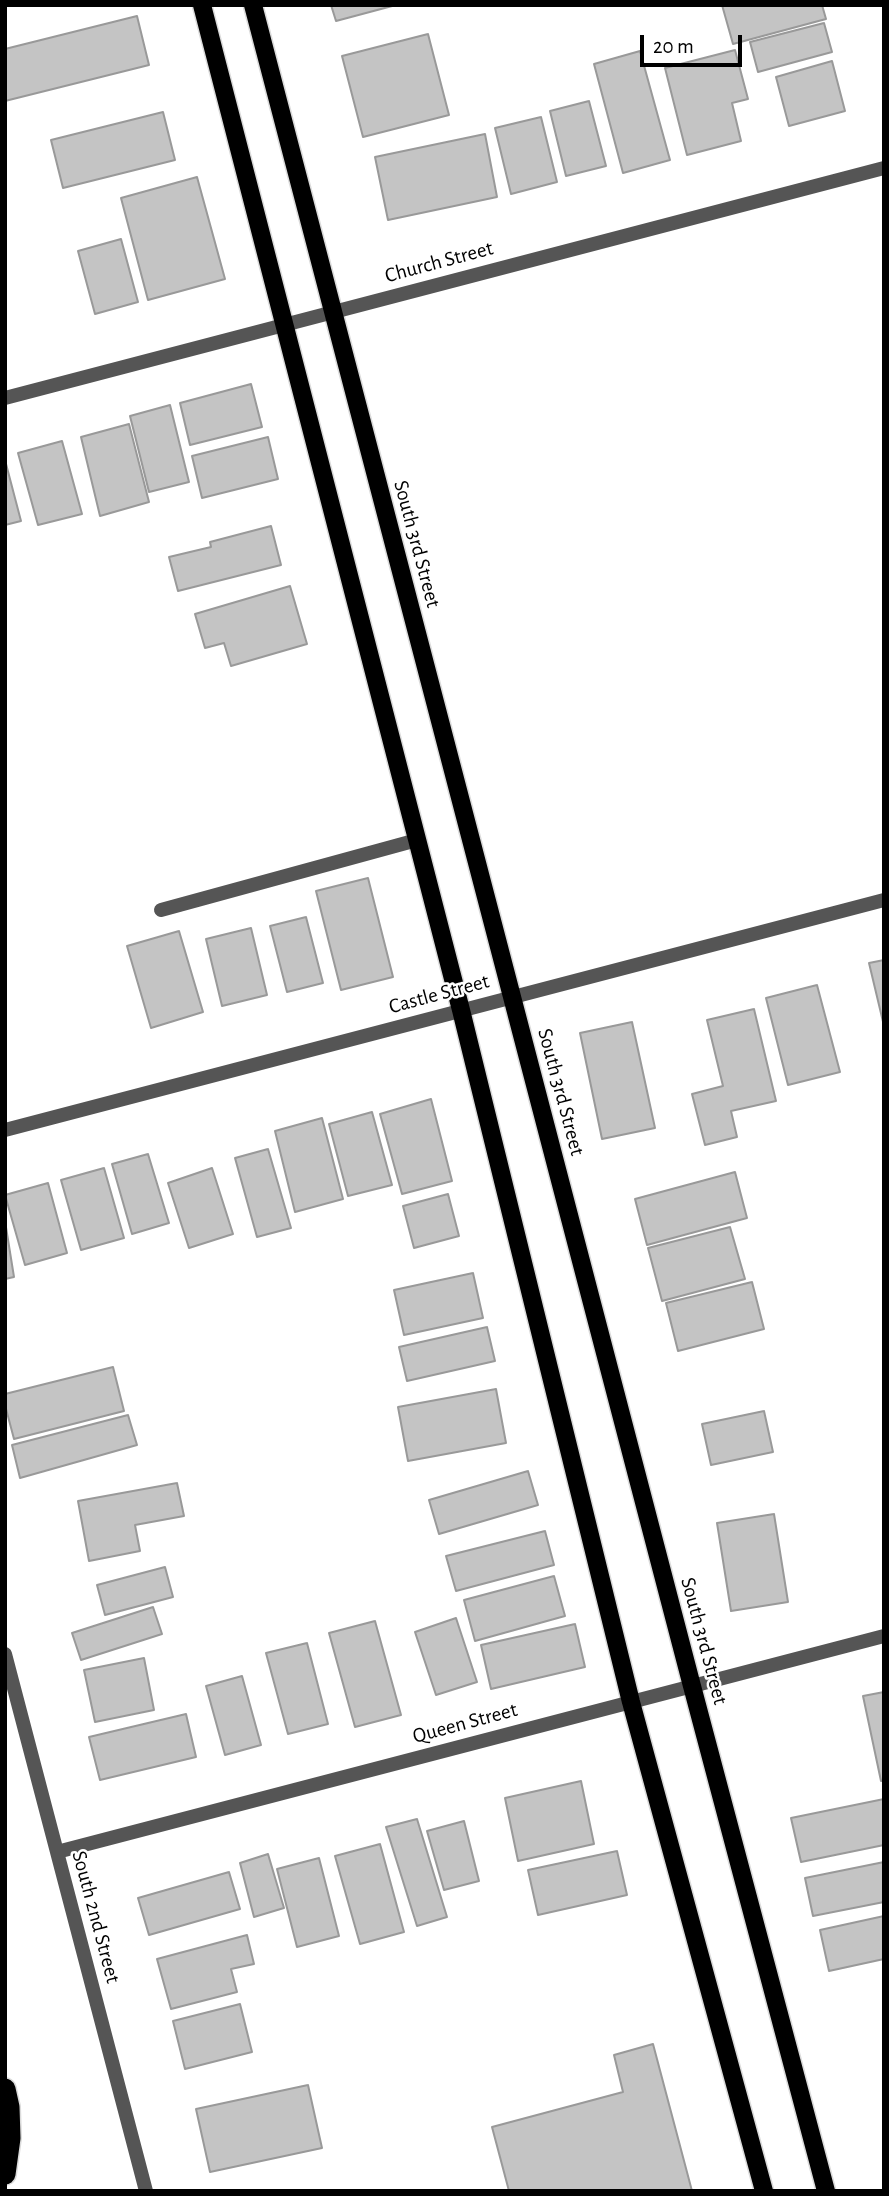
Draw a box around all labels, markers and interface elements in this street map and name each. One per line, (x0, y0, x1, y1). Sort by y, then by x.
scale bar (644, 21, 746, 65)
text: 20 m (653, 36, 694, 57)
street label: Church Street (382, 235, 496, 289)
street label: South 3rd Street (388, 478, 446, 610)
street label: Castle Street (386, 969, 492, 1019)
street label: South 3rd Street (532, 1026, 590, 1158)
street label: South 3rd Street (675, 1575, 733, 1707)
street label: Queen Street (410, 1697, 520, 1749)
street label: South 2nd Street (66, 1848, 126, 1986)

